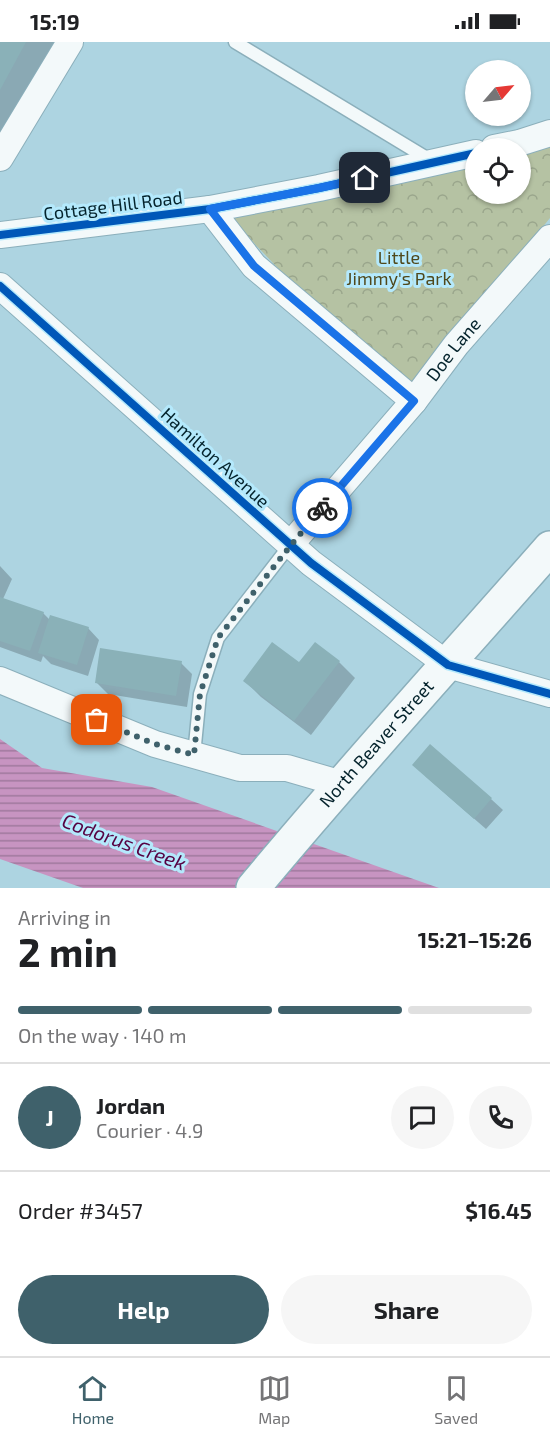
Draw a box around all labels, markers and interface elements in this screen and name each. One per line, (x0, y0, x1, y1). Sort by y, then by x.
text: 15:19 (30, 8, 80, 34)
north arrow (465, 60, 531, 126)
map controls (465, 60, 531, 204)
button: locate (465, 138, 531, 204)
pin (339, 152, 390, 203)
icon: home (348, 161, 381, 194)
street label: Cottage Hill Road (42, 186, 184, 224)
park label: Little Jimmy's Park (346, 246, 452, 289)
street label: Doe Lane (421, 313, 485, 385)
street label: Hamilton Avenue (157, 403, 275, 512)
courier (292, 478, 352, 538)
icon: bike (306, 492, 339, 525)
street label: North Beaver Street (314, 675, 438, 811)
pin (71, 694, 122, 745)
icon: bag (80, 703, 113, 736)
water label: Codorus Creek (59, 808, 190, 875)
text: Arriving in (18, 905, 111, 929)
text: 15:21–15:26 (418, 926, 532, 952)
text: 2 min (18, 928, 118, 975)
text: On the way · 140 m (18, 1023, 187, 1047)
button: chat (391, 1086, 454, 1149)
button: phone (469, 1086, 532, 1149)
text: Jordan (96, 1092, 165, 1118)
text: J (45, 1104, 54, 1130)
text: Courier · 4.9 (96, 1118, 203, 1142)
text: Order #3457 (18, 1197, 143, 1223)
text: $16.45 (465, 1197, 532, 1223)
button: Help (18, 1275, 269, 1344)
button: Share (281, 1275, 532, 1344)
tab: Home (72, 1372, 114, 1427)
tab: Map (258, 1372, 291, 1427)
tab: Saved (434, 1372, 478, 1427)

